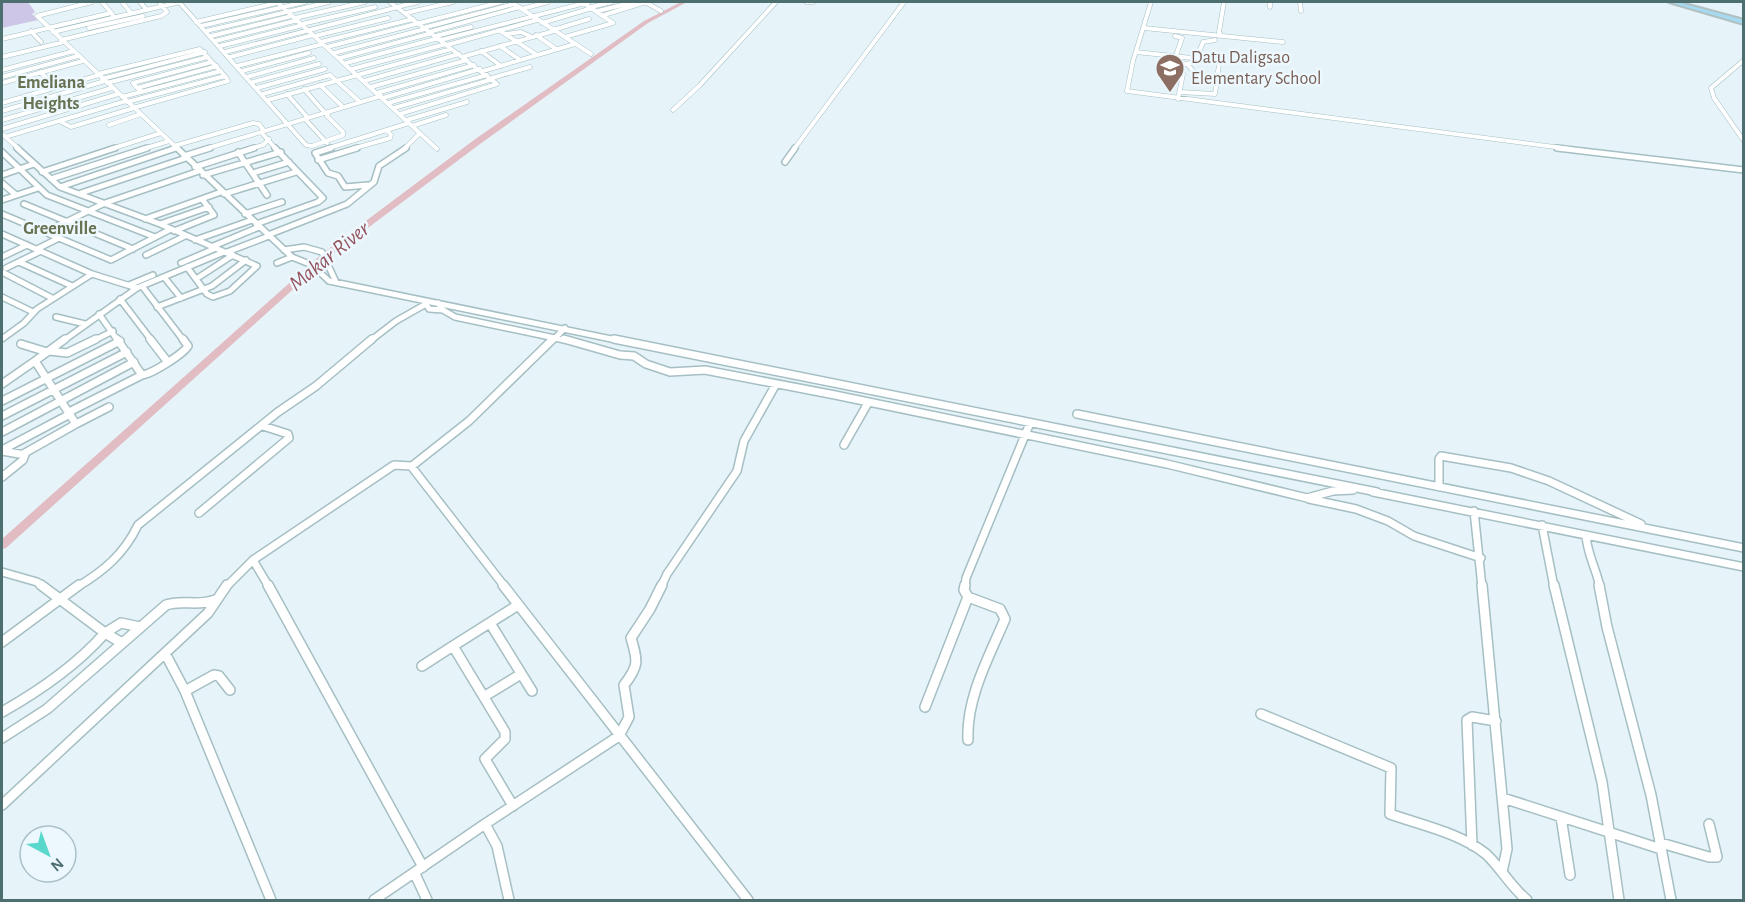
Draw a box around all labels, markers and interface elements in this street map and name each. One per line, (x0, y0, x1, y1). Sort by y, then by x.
place label: Datu Daligsao Elementary School (1191, 49, 1322, 88)
school or university icon: Datu Daligsao Elementary School (1154, 52, 1186, 94)
district label: Emeliana Heights (17, 74, 85, 113)
water label: Makar River (285, 217, 374, 295)
district label: Greenville (23, 220, 97, 238)
north arrow (18, 824, 78, 884)
text: N (48, 855, 67, 874)

